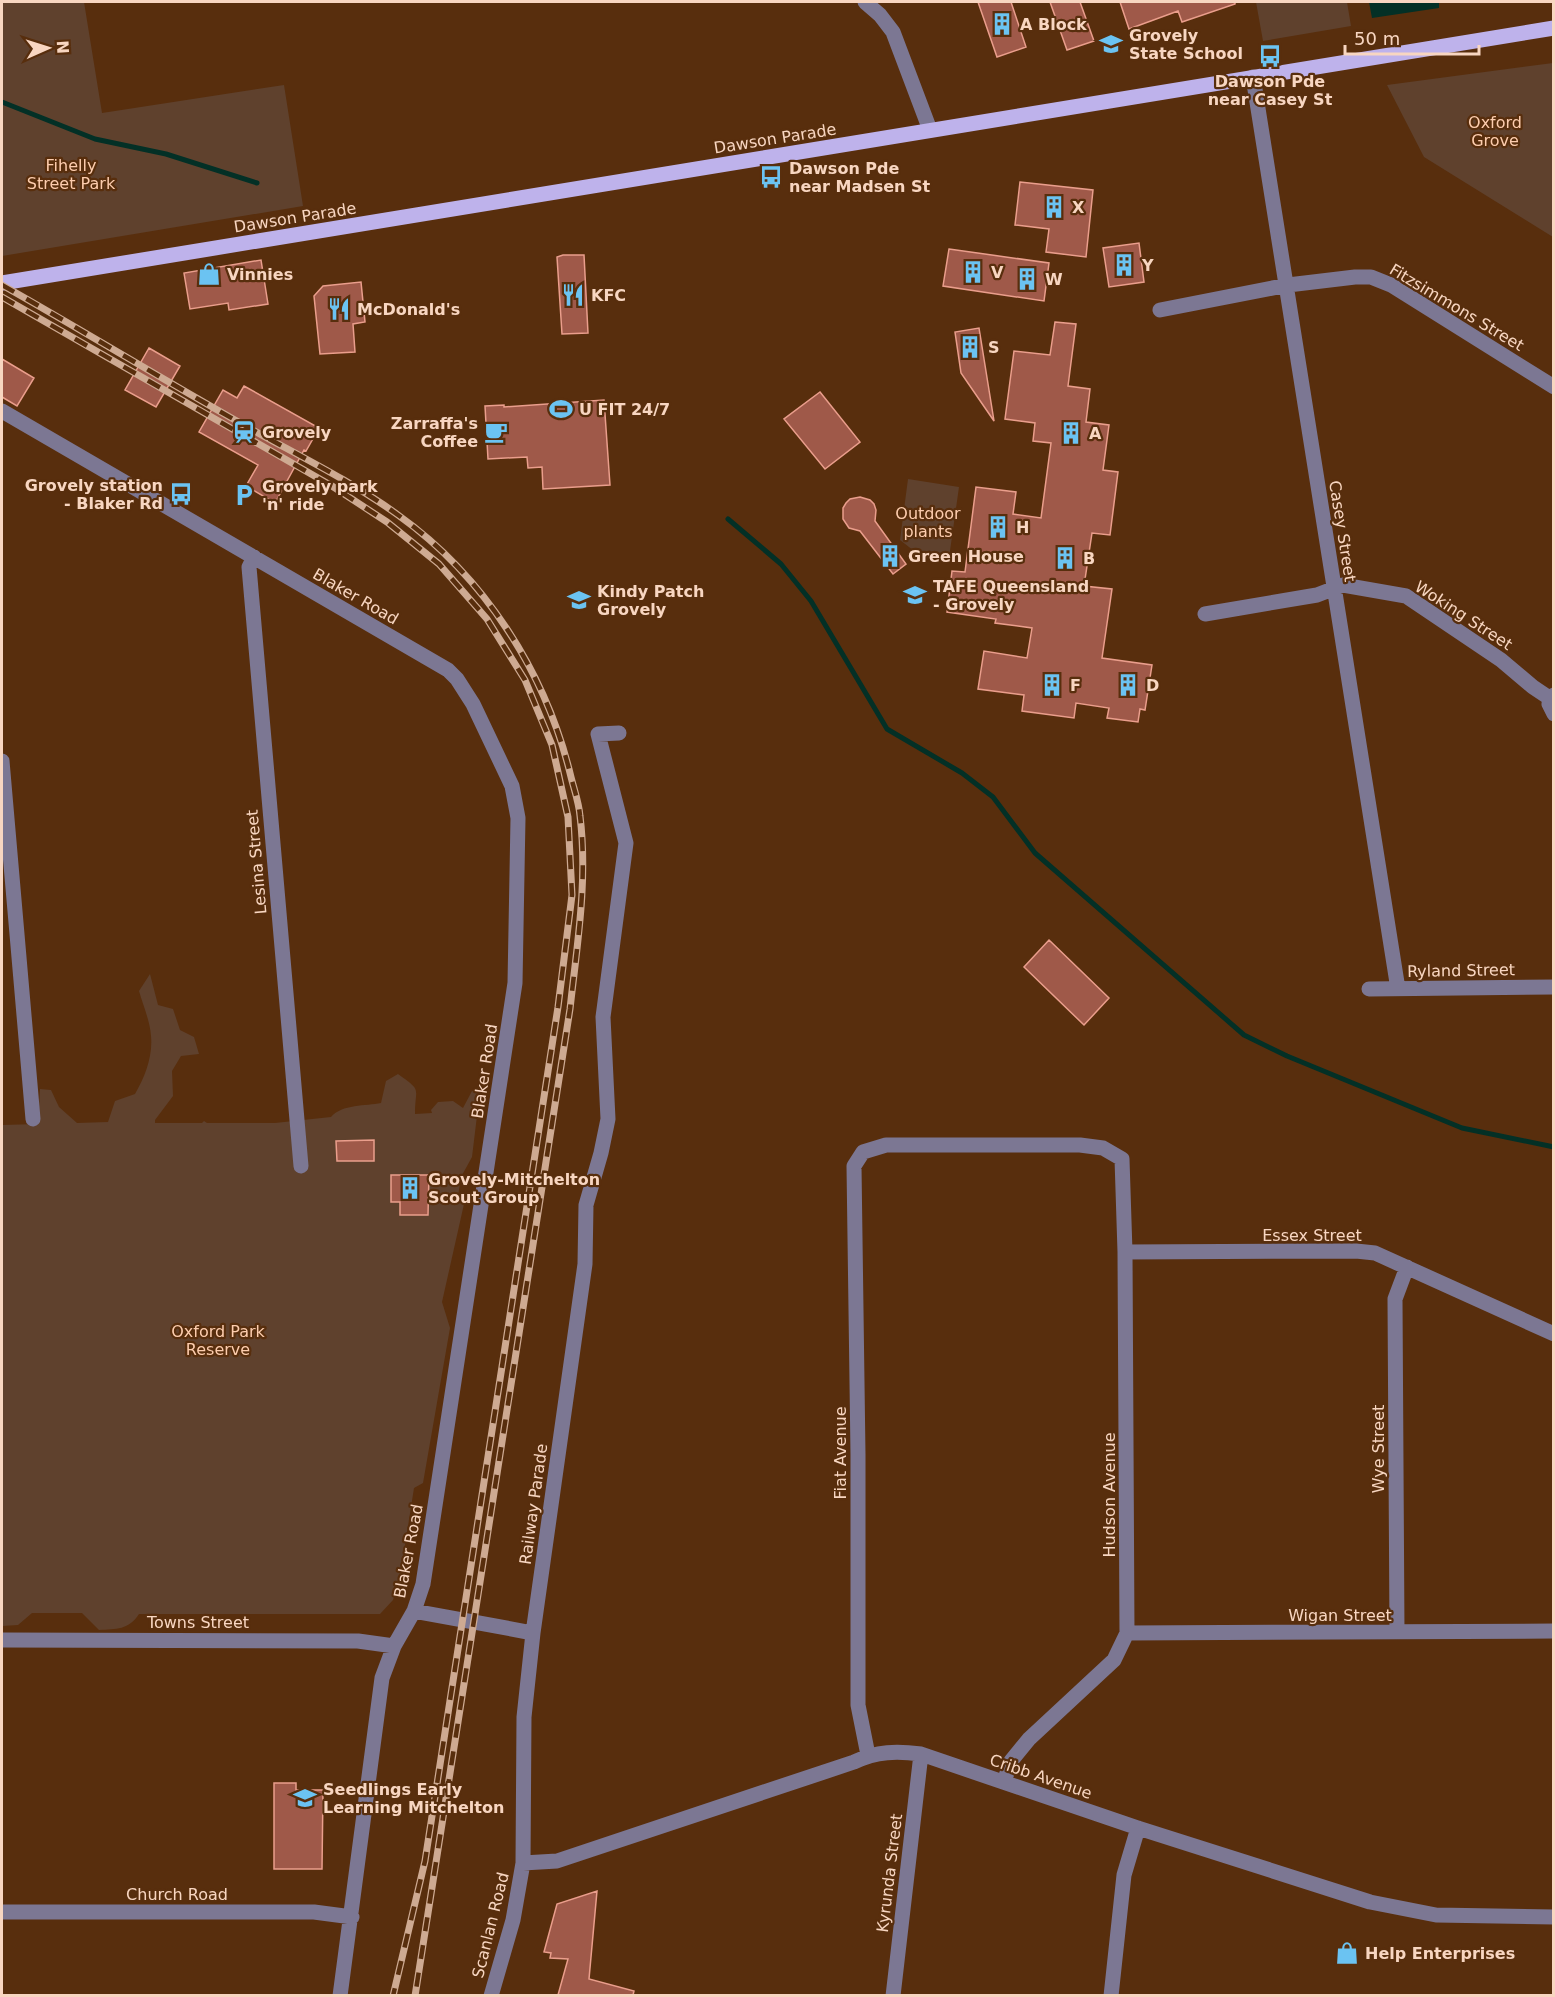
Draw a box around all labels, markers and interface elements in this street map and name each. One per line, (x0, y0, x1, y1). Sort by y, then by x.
building icon: A Block (989, 11, 1015, 37)
place label: A Block (1020, 15, 1087, 34)
north arrow (18, 18, 78, 78)
scale bar (1345, 18, 1478, 56)
place label: Grovely State School (1129, 26, 1243, 63)
text: 50 m (1354, 28, 1400, 49)
school or university icon: Grovely State School (1098, 31, 1124, 57)
text: N (53, 40, 72, 54)
bus stop icon: Dawson Pde near Casey St (1257, 43, 1283, 69)
place label: Dawson Pde near Casey St (1208, 72, 1333, 109)
park label: Oxford Grove (1468, 113, 1522, 150)
street label: Dawson Parade (713, 119, 838, 158)
park label: Fihelly Street Park (27, 156, 116, 193)
place label: Dawson Pde near Madsen St (789, 159, 931, 196)
bus stop icon: Dawson Pde near Madsen St (758, 164, 784, 190)
building icon: X (1041, 194, 1067, 220)
street label: Dawson Parade (233, 198, 358, 237)
place label: X (1072, 198, 1085, 217)
building icon: Y (1111, 252, 1137, 278)
place label: Y (1141, 256, 1154, 275)
building icon: V (960, 259, 986, 285)
street label: Fitzsimmons Street (1386, 260, 1527, 355)
shop icon: Vinnies (196, 261, 222, 287)
place label: V (991, 263, 1004, 282)
place label: Vinnies (227, 265, 293, 284)
building icon: W (1014, 266, 1040, 292)
place label: W (1045, 270, 1063, 289)
restaurant icon: KFC (560, 282, 586, 308)
place label: KFC (591, 286, 626, 305)
restaurant icon: McDonald's (326, 296, 352, 322)
place label: McDonald's (357, 300, 460, 319)
building icon: S (957, 334, 983, 360)
place label: S (988, 338, 1000, 357)
sports icon: U FIT 24/7 (548, 396, 574, 422)
place label: U FIT 24/7 (579, 400, 670, 419)
place label: Zarraffa's Coffee (391, 414, 478, 451)
station icon: Grovely (231, 419, 257, 445)
cafe icon: Zarraffa's Coffee (483, 419, 509, 445)
building icon: A (1058, 420, 1084, 446)
place label: Grovely (262, 423, 332, 442)
place label: A (1089, 424, 1102, 443)
place label: Grovely station - Blaker Rd (25, 476, 163, 513)
place label: Grovely park 'n' ride (262, 477, 378, 514)
street label: Casey Street (1325, 479, 1360, 583)
bus stop icon: Grovely station - Blaker Rd (168, 481, 194, 507)
parking icon: Grovely park 'n' ride (231, 482, 257, 508)
park label: Outdoor plants (895, 504, 961, 541)
building icon: H (985, 514, 1011, 540)
place label: H (1016, 518, 1029, 537)
building icon: Green House (877, 543, 903, 569)
building icon: B (1052, 545, 1078, 571)
place label: Green House (908, 547, 1024, 566)
place label: B (1083, 549, 1095, 568)
street label: Blaker Road (310, 564, 402, 629)
place label: TAFE Queensland - Grovely (933, 577, 1089, 614)
street label: Woking Street (1411, 577, 1516, 654)
place label: Kindy Patch Grovely (597, 582, 704, 619)
school or university icon: TAFE Queensland - Grovely (902, 582, 928, 608)
school or university icon: Kindy Patch Grovely (566, 587, 592, 613)
building icon: F (1039, 672, 1065, 698)
building icon: D (1115, 672, 1141, 698)
place label: F (1070, 676, 1081, 695)
place label: D (1146, 676, 1159, 695)
street label: Lesina Street (242, 809, 271, 915)
street label: Ryland Street (1407, 960, 1515, 981)
street label: Blaker Road (468, 1022, 501, 1120)
place label: Grovely-Mitchelton Scout Group (428, 1170, 600, 1207)
building icon: Grovely-Mitchelton Scout Group (397, 1175, 423, 1201)
street label: Essex Street (1262, 1226, 1362, 1245)
park label: Oxford Park Reserve (171, 1322, 266, 1359)
street label: Wye Street (1369, 1405, 1388, 1493)
street label: Fiat Avenue (831, 1406, 850, 1500)
street label: Hudson Avenue (1100, 1432, 1119, 1558)
street label: Railway Parade (516, 1442, 551, 1566)
street label: Blaker Road (390, 1502, 427, 1600)
street label: Wigan Street (1288, 1606, 1392, 1625)
street label: Towns Street (146, 1613, 249, 1632)
street label: Cribb Avenue (987, 1750, 1095, 1803)
place label: Seedlings Early Learning Mitchelton (323, 1780, 504, 1817)
school or university icon: Seedlings Early Learning Mitchelton (292, 1785, 318, 1811)
street label: Kyrunda Street (873, 1813, 906, 1933)
street label: Scanlan Road (468, 1870, 513, 1980)
street label: Church Road (126, 1885, 228, 1904)
shop icon: Help Enterprises (1334, 1940, 1360, 1966)
place label: Help Enterprises (1365, 1944, 1515, 1963)

